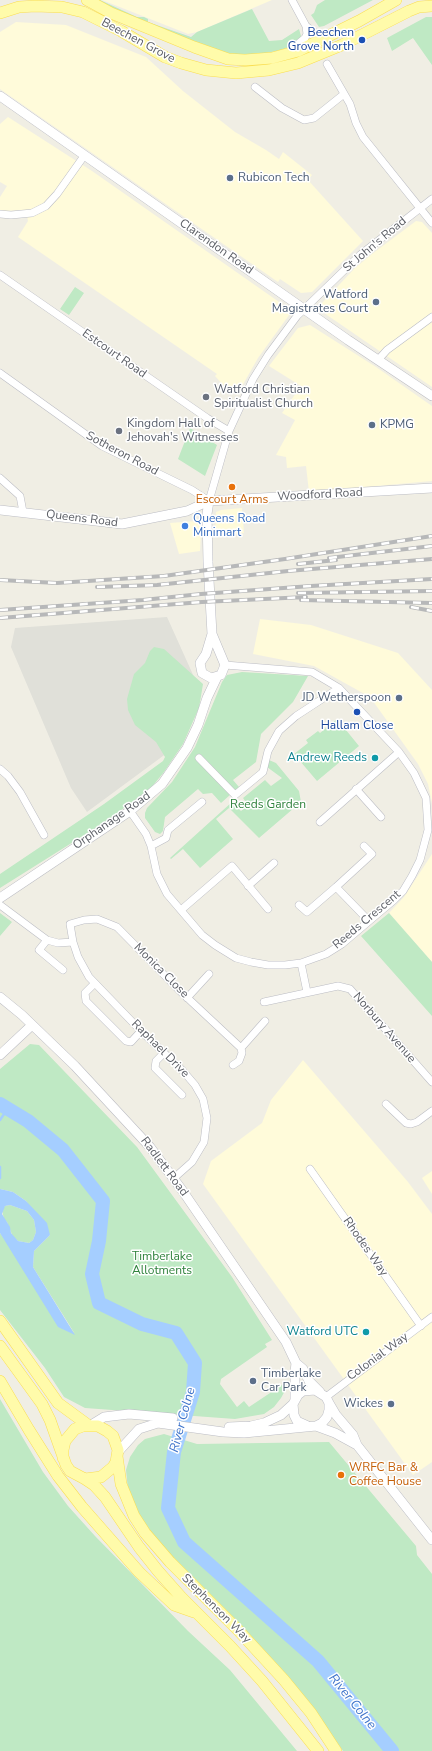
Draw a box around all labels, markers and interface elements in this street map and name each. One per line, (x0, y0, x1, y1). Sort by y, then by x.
street label: Beechen Grove (99, 16, 177, 66)
place label: Beechen Grove North (288, 26, 354, 54)
marker: Beechen Grove North (357, 35, 367, 45)
place label: Rubicon Tech (238, 171, 310, 185)
marker: Rubicon Tech (225, 173, 235, 183)
street label: St John's Road (340, 214, 410, 276)
street label: Clarendon Road (176, 216, 256, 278)
place label: Watford Magistrates Court (272, 288, 368, 316)
marker: Watford Magistrates Court (371, 297, 381, 307)
street label: Estcourt Road (79, 326, 149, 382)
place label: Watford Christian Spiritualist Church (214, 383, 313, 411)
marker: Watford Christian Spiritualist Church (201, 392, 211, 402)
place label: Kingdom Hall of Jehovah's Witnesses (127, 417, 239, 445)
place label: KPMG (380, 418, 414, 432)
marker: KPMG (367, 420, 377, 430)
marker: Kingdom Hall of Jehovah's Witnesses (114, 426, 124, 436)
street label: Sotheron Road (83, 429, 161, 479)
marker: Escourt Arms (227, 482, 237, 492)
street label: Woodford Road (277, 486, 363, 504)
place label: Escourt Arms (196, 493, 268, 507)
street label: Queens Road (45, 507, 119, 531)
place label: Queens Road Minimart (193, 512, 265, 540)
marker: Queens Road Minimart (180, 521, 190, 531)
place label: JD Wetherspoon (302, 691, 391, 705)
marker: JD Wetherspoon (394, 693, 404, 703)
marker: Hallam Close (352, 707, 362, 717)
place label: Hallam Close (321, 719, 393, 733)
place label: Andrew Reeds (287, 751, 367, 765)
marker: Andrew Reeds (370, 753, 380, 763)
street label: Orphanage Road (70, 789, 154, 853)
park label: Reeds Garden (230, 798, 306, 812)
street label: Reeds Crescent (330, 888, 404, 952)
street label: Monica Close (130, 940, 192, 1002)
street label: Norbury Avenue (350, 990, 418, 1066)
street label: Raphael Drive (128, 1017, 192, 1081)
street label: Radlett Road (137, 1135, 191, 1199)
street label: Rhodes Way (339, 1215, 391, 1279)
park label: Timberlake Allotments (132, 1250, 192, 1278)
place label: Watford UTC (287, 1325, 358, 1339)
marker: Watford UTC (361, 1327, 371, 1337)
street label: Colonial Way (345, 1330, 411, 1384)
place label: Timberlake Car Park (261, 1367, 321, 1395)
marker: Timberlake Car Park (248, 1376, 258, 1386)
water label: River Colne (167, 1386, 199, 1454)
place label: Wickes (343, 1397, 383, 1411)
marker: Wickes (386, 1399, 396, 1409)
place label: WRFC Bar & Coffee House (349, 1461, 421, 1489)
marker: WRFC Bar & Coffee House (336, 1470, 346, 1480)
street label: Stephenson Way (178, 1571, 254, 1647)
water label: River Colne (325, 1671, 379, 1733)

